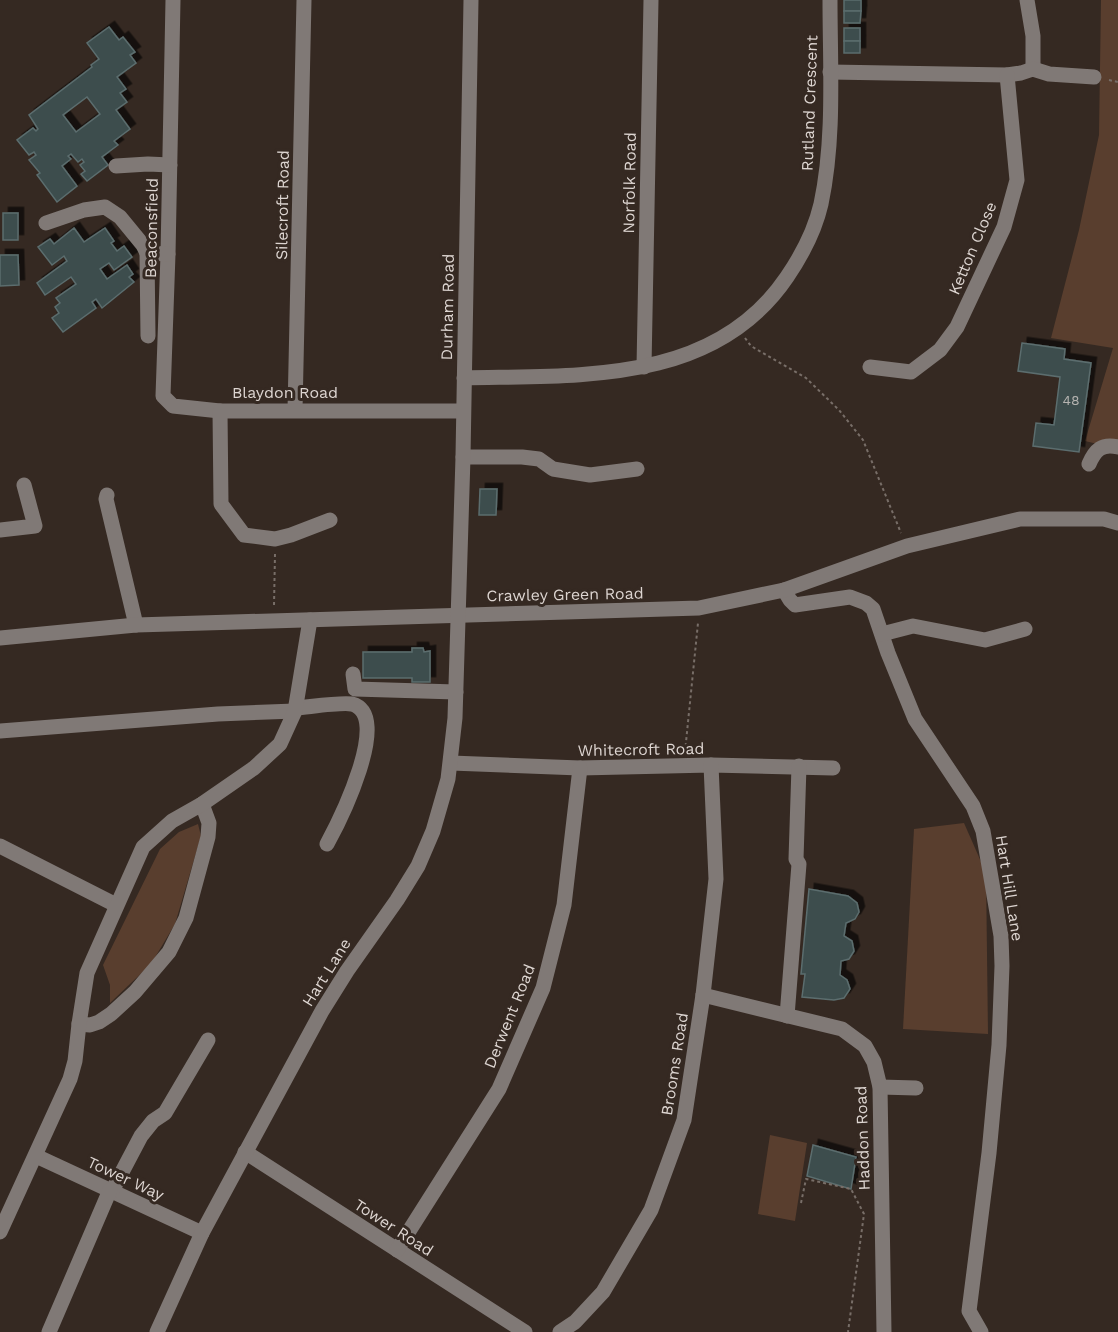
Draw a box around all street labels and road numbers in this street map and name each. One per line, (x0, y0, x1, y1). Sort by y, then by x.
street label: Rutland Crescent (798, 34, 821, 171)
street label: Norfolk Road (619, 132, 640, 234)
street label: Silecroft Road (272, 150, 293, 260)
street label: Beaconsfield (141, 178, 162, 278)
street label: Ketton Close (944, 199, 1001, 298)
street label: Durham Road (437, 254, 458, 360)
street label: Blaydon Road (232, 383, 338, 402)
street label: Crawley Green Road (486, 584, 644, 605)
street label: Whitecroft Road (577, 739, 705, 760)
street label: Hart Hill Lane (992, 834, 1027, 943)
street label: Hart Lane (298, 935, 355, 1010)
street label: Derwent Road (480, 961, 539, 1071)
street label: Brooms Road (657, 1011, 692, 1117)
street label: Haddon Road (851, 1085, 874, 1191)
street label: Tower Way (84, 1152, 168, 1205)
street label: Tower Road (351, 1195, 437, 1260)

